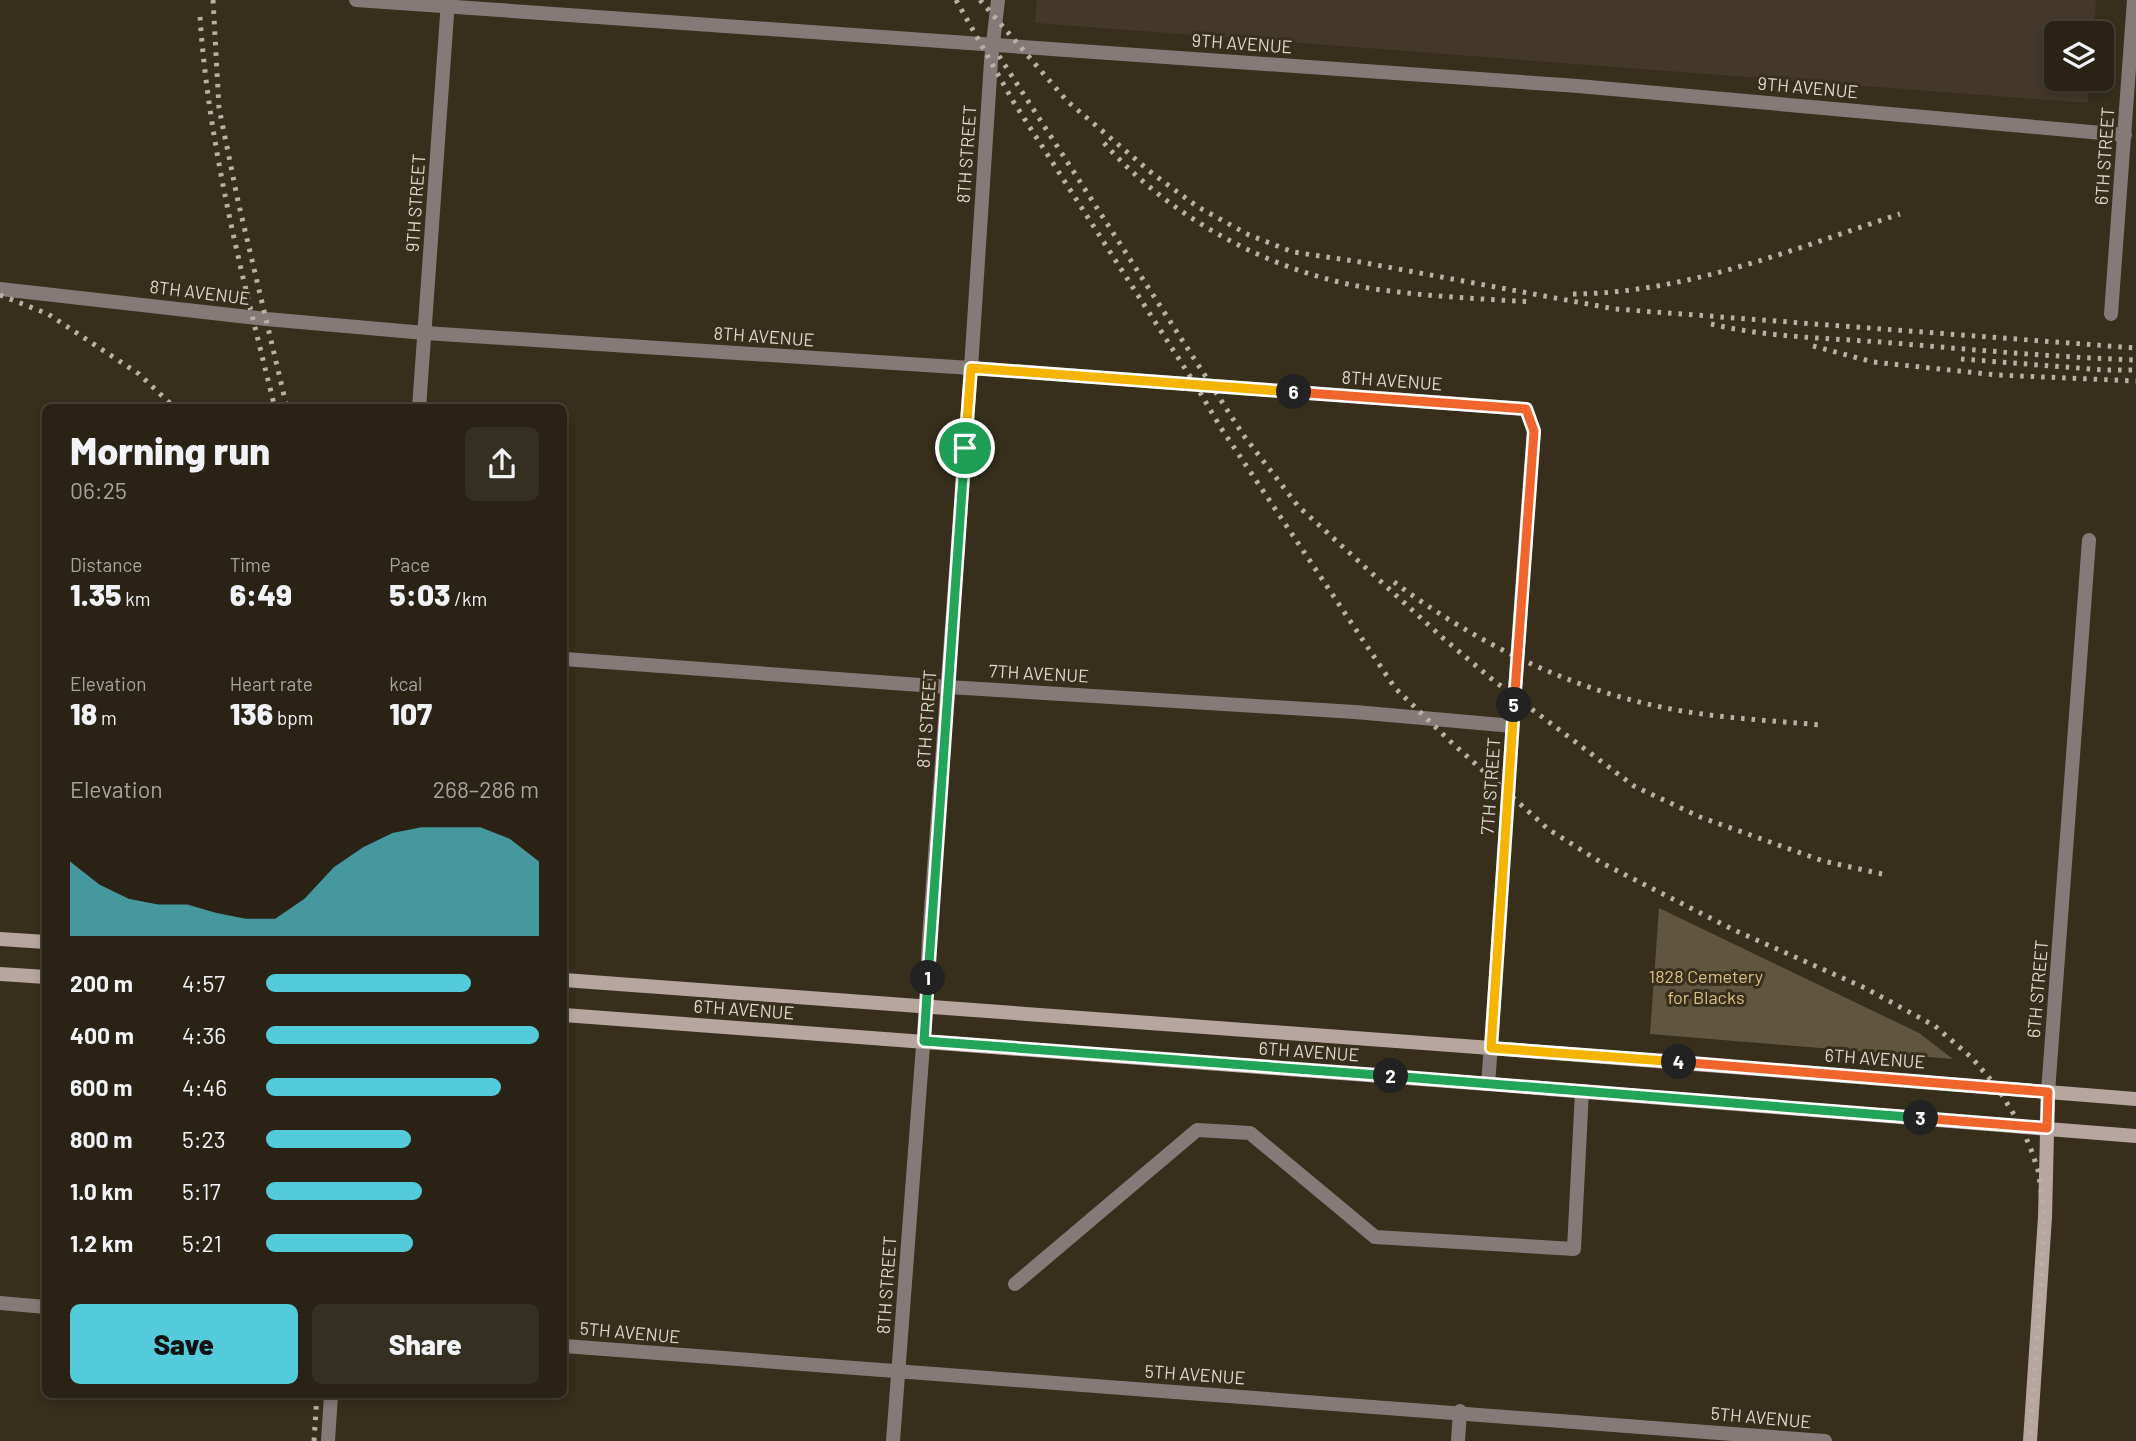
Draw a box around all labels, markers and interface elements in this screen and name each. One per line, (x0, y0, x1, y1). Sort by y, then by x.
map controls (2044, 21, 2114, 91)
button: layers (2044, 21, 2114, 91)
street label: 9TH AVENUE (1191, 29, 1293, 57)
street label: 9TH AVENUE (1757, 72, 1859, 102)
street label: 8TH STREET (952, 104, 980, 204)
street label: 6TH STREET (2090, 106, 2118, 206)
street label: 9TH STREET (401, 153, 429, 253)
street label: 8TH AVENUE (149, 275, 251, 309)
street label: 8TH AVENUE (713, 322, 815, 350)
street label: 8TH AVENUE (1341, 366, 1443, 394)
pin: 6 (1276, 374, 1312, 410)
text: 6 (1288, 380, 1299, 403)
pin (935, 418, 995, 478)
text: Morning run (70, 427, 270, 473)
button: share (465, 427, 539, 501)
icon: arrive (946, 429, 984, 467)
text: 06:25 (70, 476, 127, 504)
text: Distance (70, 553, 142, 576)
text: Time (230, 553, 271, 576)
text: Pace (389, 553, 430, 576)
text: 1.35 (70, 576, 122, 612)
text: 6:49 (230, 576, 292, 612)
text: 5:03 (389, 576, 451, 612)
text: km (122, 587, 151, 610)
text: /km (451, 587, 487, 610)
street label: 7TH AVENUE (988, 659, 1090, 687)
street label: 8TH STREET (912, 669, 940, 769)
text: Elevation (70, 672, 147, 695)
text: Heart rate (230, 672, 313, 695)
text: kcal (389, 672, 422, 695)
pin: 5 (1496, 688, 1532, 722)
text: 5 (1508, 693, 1519, 716)
text: 18 (70, 695, 97, 731)
text: 136 (230, 695, 273, 731)
text: 107 (389, 695, 432, 731)
text: m (97, 706, 117, 729)
text: bpm (273, 706, 314, 729)
street label: 7TH STREET (1476, 737, 1504, 835)
text: Elevation (70, 775, 163, 803)
text: 268–286 m (433, 775, 539, 803)
street label: 6TH STREET (2022, 939, 2052, 1039)
pin: 1 (911, 960, 946, 996)
park label: 1828 Cemetery for Blacks (1649, 965, 1763, 1008)
text: 1 (924, 966, 931, 989)
text: 200 m (70, 969, 133, 997)
text: 4:57 (182, 969, 225, 997)
street label: 6TH AVENUE (693, 995, 795, 1023)
text: 400 m (70, 1021, 134, 1049)
text: 4:36 (182, 1021, 226, 1049)
street label: 6TH AVENUE (1258, 1037, 1360, 1065)
pin: 4 (1662, 1044, 1696, 1080)
street label: 6TH AVENUE (1824, 1044, 1926, 1072)
text: 4 (1673, 1050, 1684, 1073)
pin: 2 (1374, 1058, 1408, 1094)
text: 2 (1385, 1064, 1396, 1087)
text: 600 m (70, 1073, 132, 1101)
text: 4:46 (182, 1073, 227, 1101)
pin: 3 (1904, 1100, 1938, 1136)
text: 3 (1915, 1106, 1926, 1129)
text: 800 m (70, 1125, 132, 1153)
text: 5:23 (182, 1125, 226, 1153)
text: 1.0 km (70, 1177, 133, 1205)
text: 5:17 (182, 1177, 221, 1205)
text: 1.2 km (70, 1229, 133, 1257)
text: 5:21 (182, 1229, 222, 1257)
street label: 8TH STREET (872, 1235, 900, 1335)
button: Save (70, 1304, 298, 1384)
button: Share (312, 1304, 539, 1384)
street label: 5TH AVENUE (579, 1317, 681, 1347)
street label: 5TH AVENUE (1144, 1360, 1246, 1388)
street label: 5TH AVENUE (1710, 1402, 1812, 1432)

